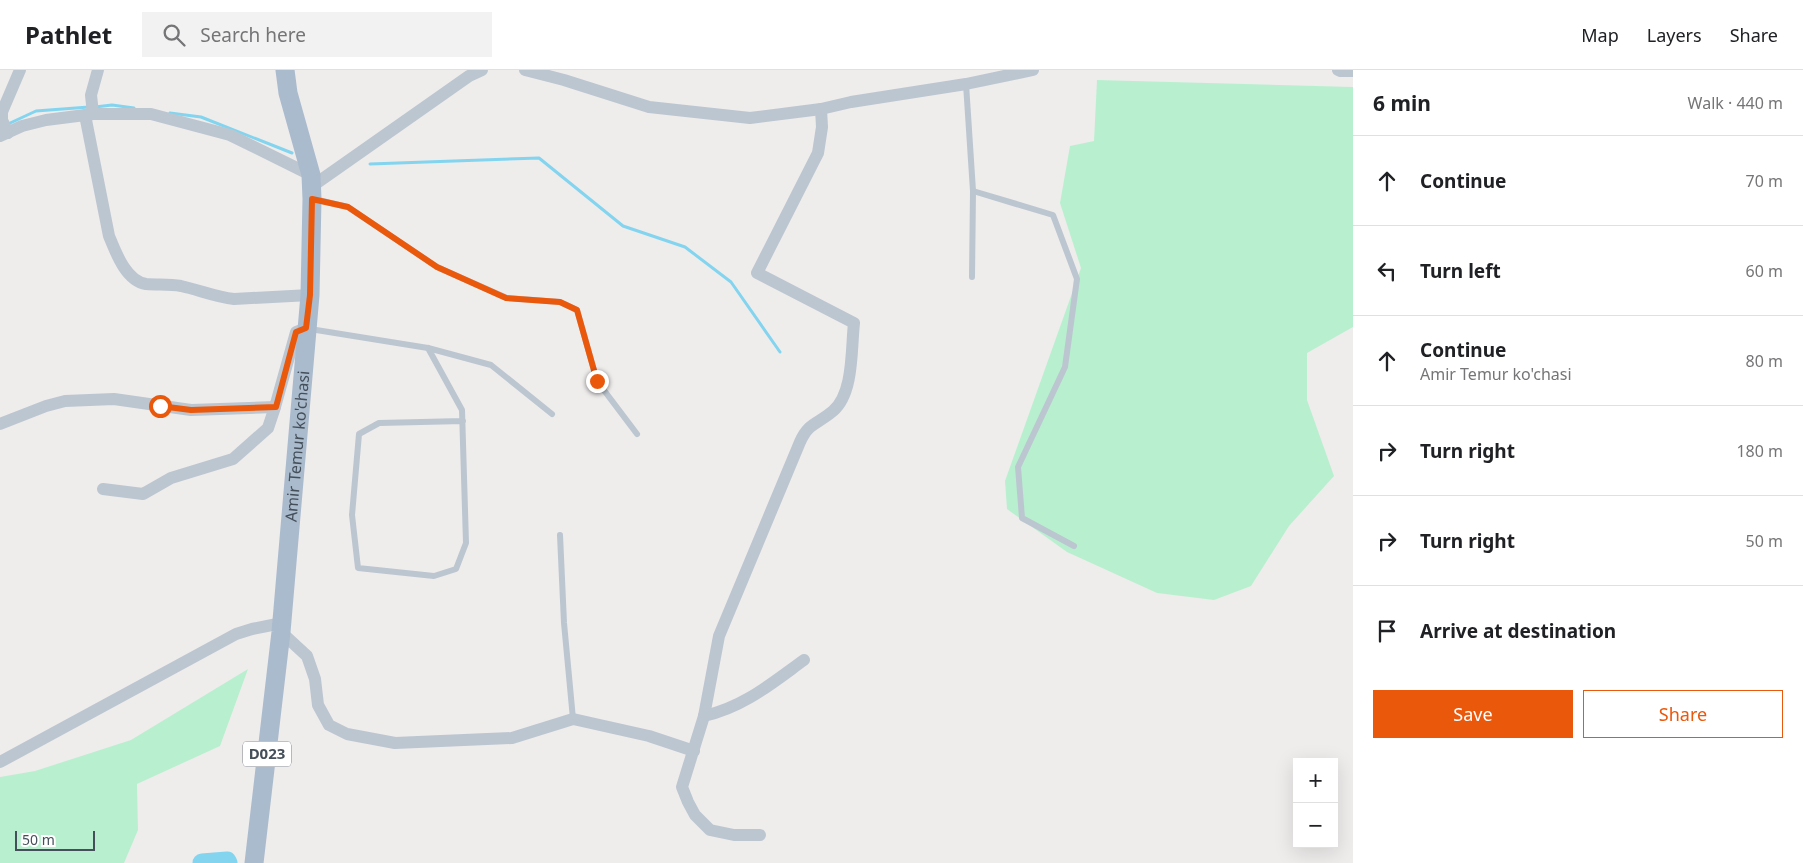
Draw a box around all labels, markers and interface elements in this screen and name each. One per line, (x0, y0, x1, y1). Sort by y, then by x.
search box (142, 12, 492, 57)
text: Pathlet (25, 18, 112, 51)
icon: search (160, 21, 188, 49)
text: Search here (200, 22, 306, 48)
text: Map (1581, 23, 1619, 47)
text: Layers (1647, 23, 1702, 47)
text: Share (1730, 23, 1778, 47)
text: 6 min (1373, 89, 1431, 117)
text: Walk · 440 m (1688, 92, 1783, 114)
icon: ahead (1373, 167, 1401, 195)
text: Continue (1420, 168, 1506, 194)
text: 70 m (1746, 170, 1783, 192)
icon: left (1373, 257, 1401, 285)
text: Turn left (1420, 258, 1501, 284)
text: 60 m (1746, 260, 1783, 282)
text: Continue (1420, 337, 1506, 363)
icon: ahead (1373, 347, 1401, 375)
text: 80 m (1746, 350, 1783, 372)
text: Amir Temur ko'chasi (1420, 363, 1572, 385)
street label: Amir Temur ko'chasi (280, 370, 314, 523)
route end (586, 370, 609, 393)
route start (149, 395, 172, 418)
icon: right (1373, 437, 1401, 465)
text: Turn right (1420, 438, 1515, 464)
text: 180 m (1736, 440, 1783, 462)
icon: right (1373, 527, 1401, 555)
text: Turn right (1420, 528, 1515, 554)
text: 50 m (1746, 530, 1783, 552)
icon: arrive (1373, 617, 1401, 645)
text: Arrive at destination (1420, 618, 1616, 644)
button: Save (1373, 690, 1573, 738)
button: Share (1583, 690, 1783, 738)
road number: D023 (243, 742, 291, 766)
map controls (1293, 758, 1338, 848)
button: + (1293, 758, 1338, 803)
button: − (1293, 803, 1338, 848)
scale bar (15, 828, 95, 851)
text: 50 m (22, 830, 55, 849)

